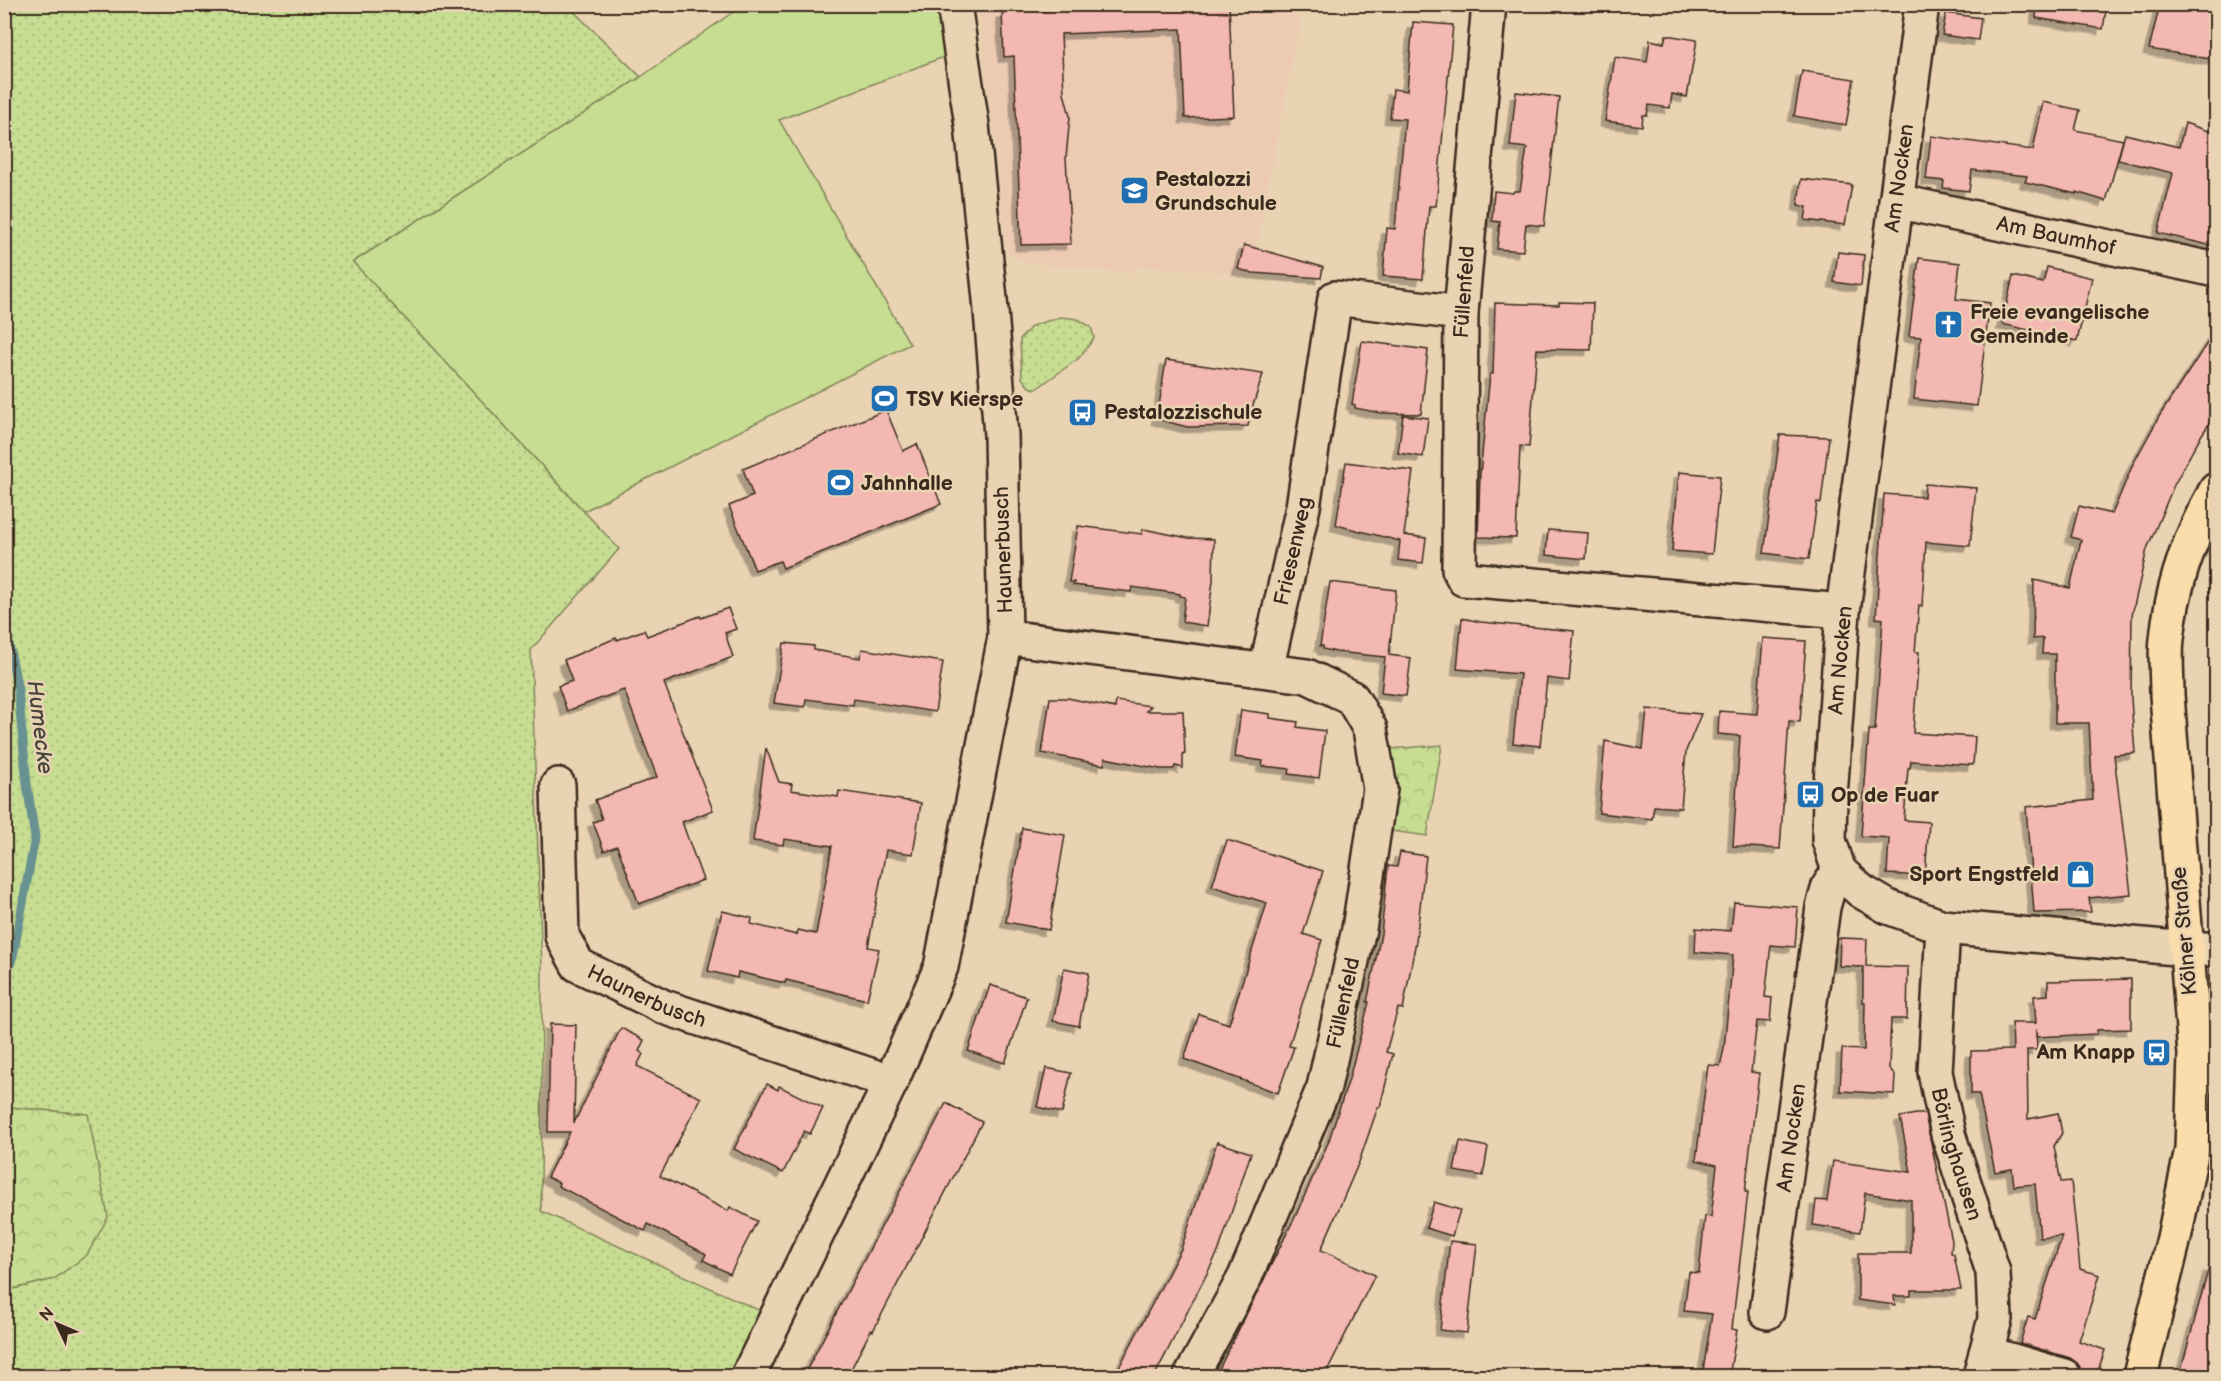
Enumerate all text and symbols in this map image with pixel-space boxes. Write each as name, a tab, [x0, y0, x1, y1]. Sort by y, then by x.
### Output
street label: Am Nocken	[1880, 122, 1919, 234]
place label: Pestalozzi Grundschule	[1155, 167, 1277, 216]
school or university icon: Pestalozzi Grundschule	[1118, 175, 1150, 207]
street label: Am Baumhof	[1994, 211, 2119, 261]
street label: Füllenfeld	[1449, 245, 1480, 339]
place label: Freie evangelische Gemeinde	[1970, 300, 2149, 349]
church icon: Freie evangelische Gemeinde	[1933, 308, 1965, 340]
sports icon: TSV Kierspe	[869, 383, 901, 415]
place label: TSV Kierspe	[906, 387, 1023, 412]
bus stop icon: Pestalozzischule	[1067, 396, 1099, 428]
place label: Pestalozzischule	[1104, 400, 1262, 425]
sports icon: Jahnhalle	[824, 467, 856, 499]
place label: Jahnhalle	[861, 471, 953, 496]
street label: Haunerbusch	[989, 486, 1018, 614]
street label: Friesenweg	[1269, 495, 1317, 608]
street label: Am Nocken	[1823, 605, 1858, 715]
water label: Humecke	[20, 679, 59, 776]
bus stop icon: Op de Fuar	[1794, 779, 1826, 811]
place label: Op de Fuar	[1831, 783, 1940, 808]
shop icon: Sport Engstfeld	[2064, 858, 2096, 890]
place label: Sport Engstfeld	[1909, 862, 2059, 887]
street label: Kölner Straße	[2166, 865, 2203, 996]
street label: Füllenfeld	[1322, 955, 1365, 1051]
street label: Haunerbusch	[583, 960, 709, 1033]
bus stop icon: Am Knapp	[2140, 1036, 2172, 1068]
place label: Am Knapp	[2036, 1040, 2135, 1065]
street label: Am Nocken	[1772, 1082, 1811, 1193]
street label: Börlinghausen	[1926, 1085, 1987, 1224]
north arrow	[27, 1294, 87, 1354]
text: N	[36, 1304, 58, 1326]

